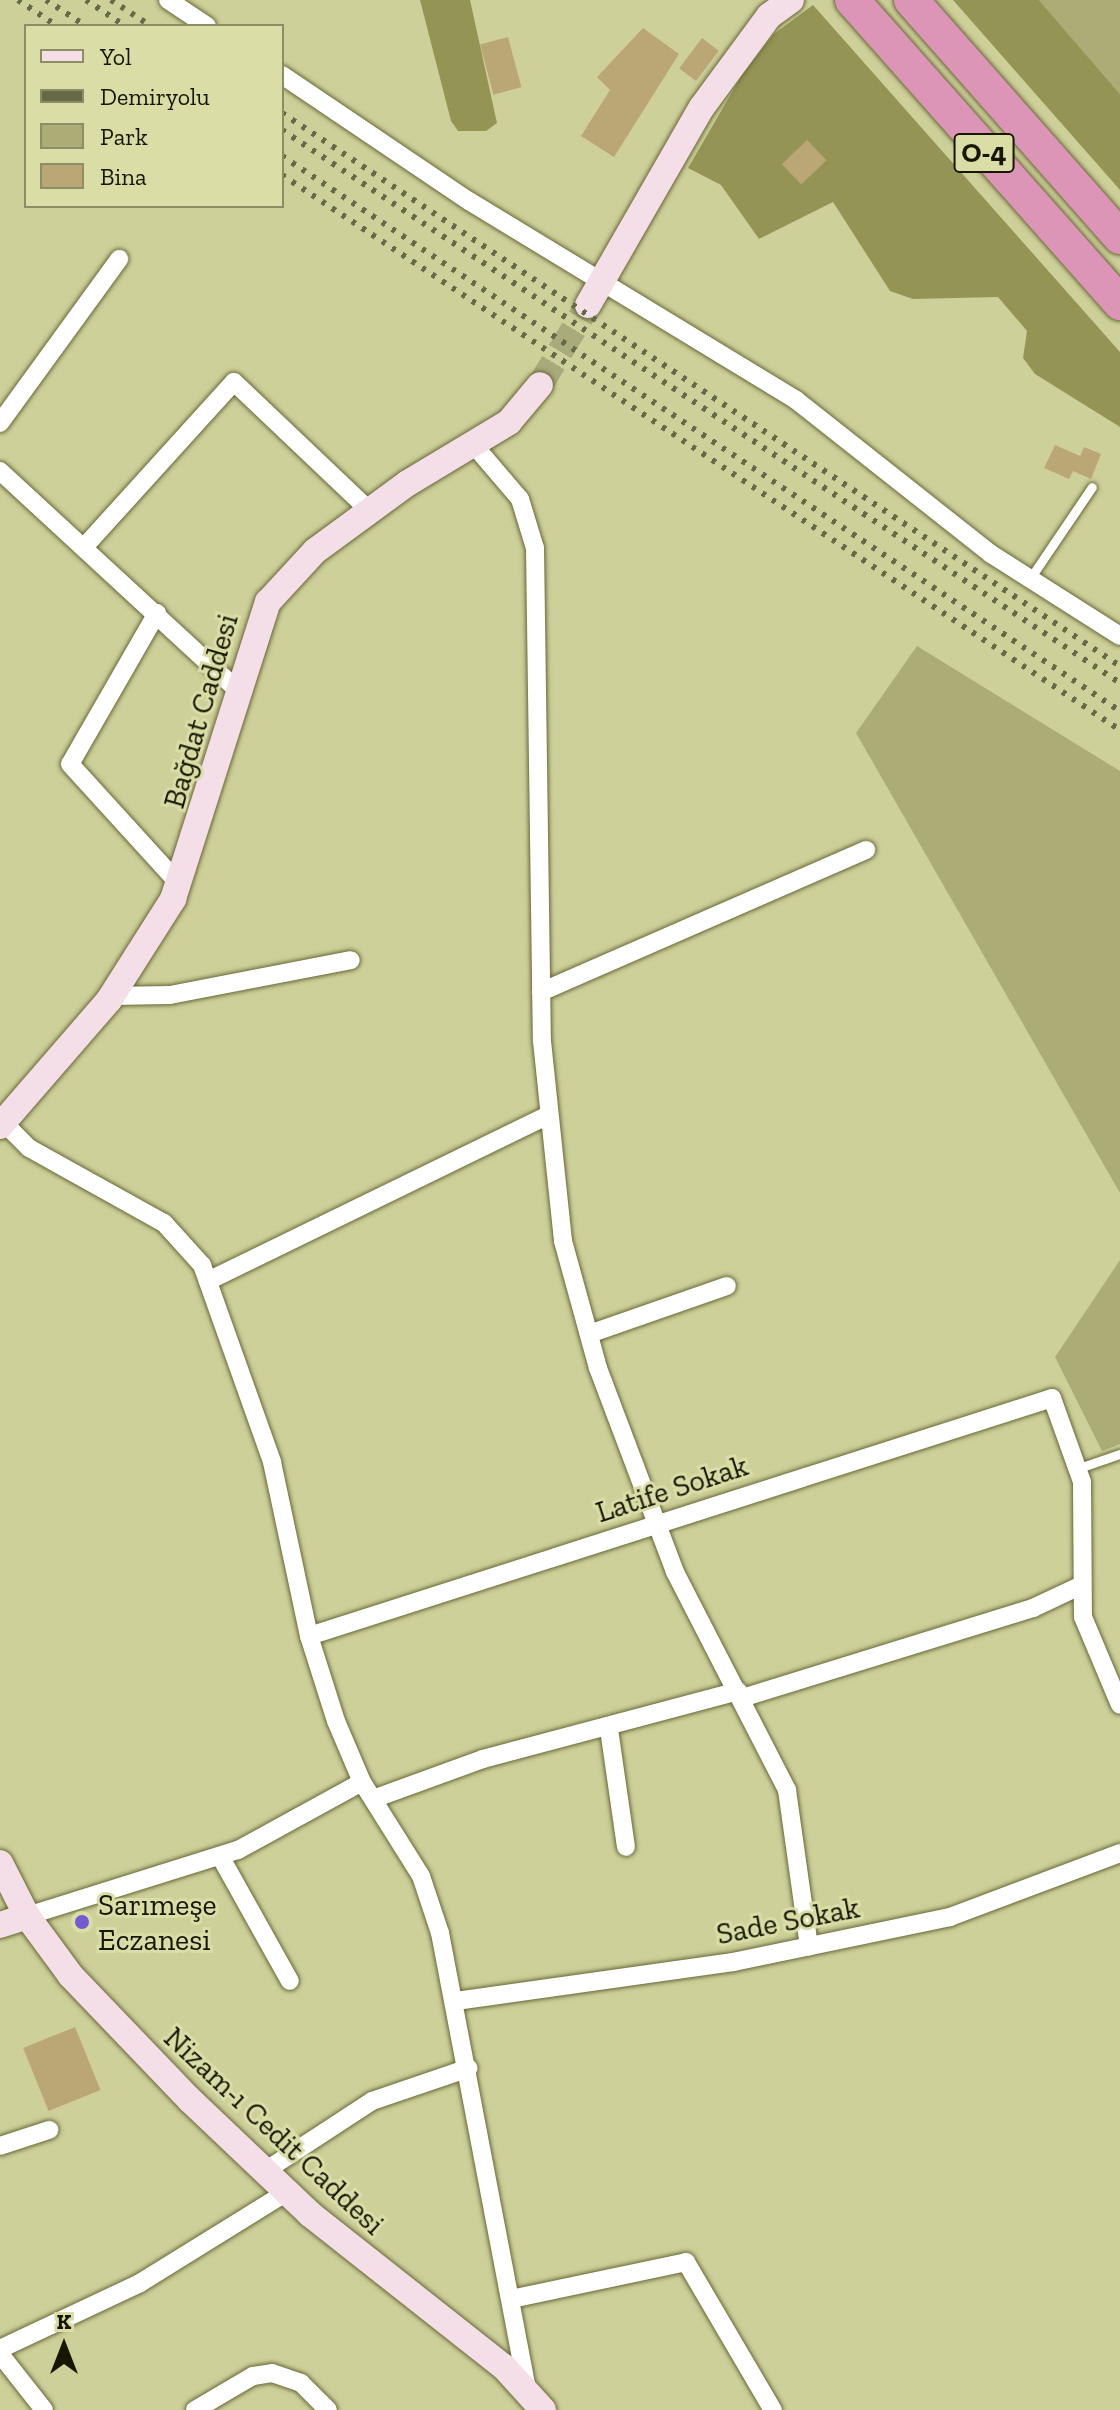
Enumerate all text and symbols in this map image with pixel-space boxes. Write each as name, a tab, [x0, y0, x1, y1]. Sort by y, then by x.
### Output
legend	[24, 24, 284, 208]
text: Yol	[100, 42, 132, 71]
text: Demiryolu	[100, 82, 210, 111]
text: Park	[100, 122, 148, 151]
road number: O-4	[952, 129, 1016, 177]
text: Bina	[100, 162, 147, 191]
street label: Bağdat Caddesi	[156, 610, 246, 812]
street label: Latife Sokak	[591, 1448, 753, 1530]
place label: Sarımeşe Eczanesi	[98, 1887, 217, 1958]
street label: Sade Sokak	[713, 1890, 863, 1952]
marker: Sarımeşe Eczanesi	[73, 1913, 91, 1931]
street label: Nizam-ı Cedit Caddesi	[156, 2020, 392, 2242]
north arrow	[24, 2306, 104, 2386]
text: K	[57, 2308, 71, 2335]

